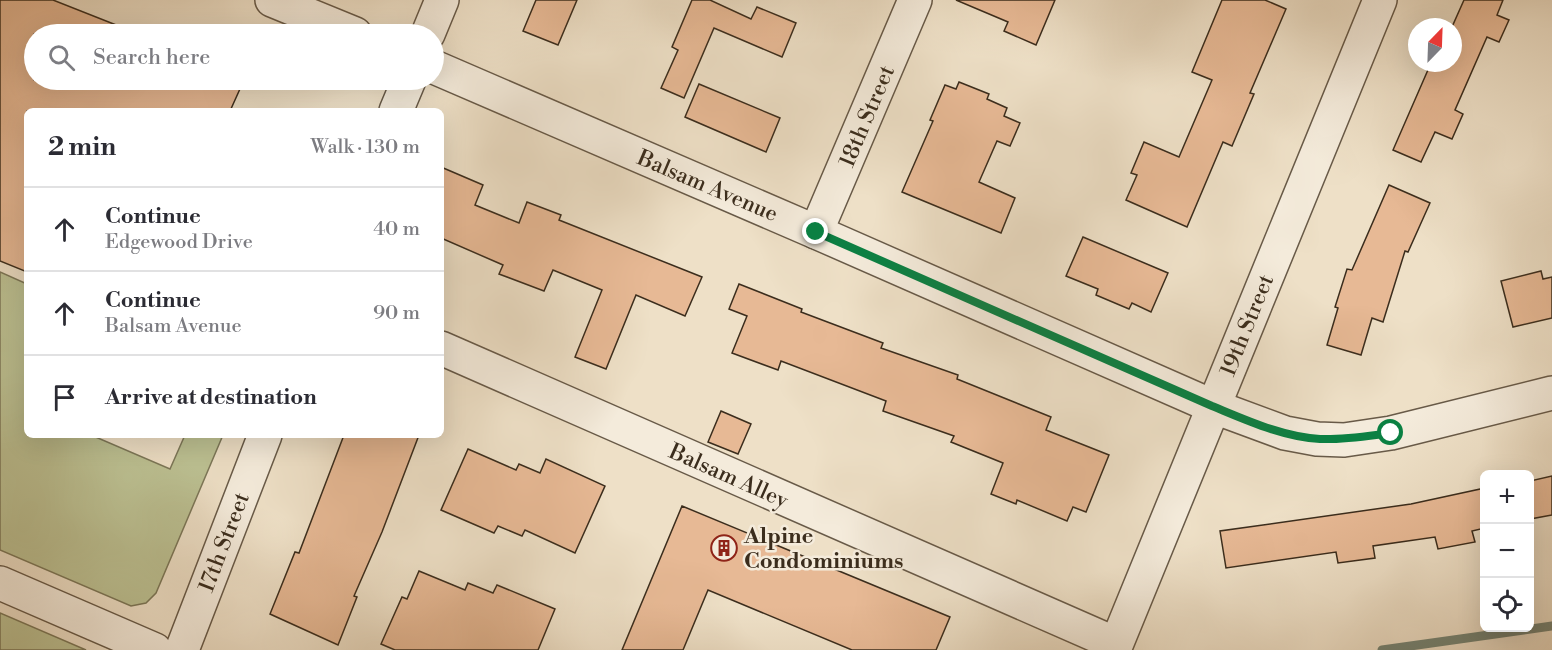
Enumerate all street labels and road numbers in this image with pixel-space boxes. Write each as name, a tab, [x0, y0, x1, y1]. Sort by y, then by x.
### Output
street label: 18th Street	[834, 61, 901, 172]
street label: Balsam Avenue	[632, 144, 782, 228]
street label: 19th Street	[1215, 270, 1280, 380]
street label: Balsam Alley	[664, 438, 792, 515]
street label: 17th Street	[193, 489, 256, 596]

